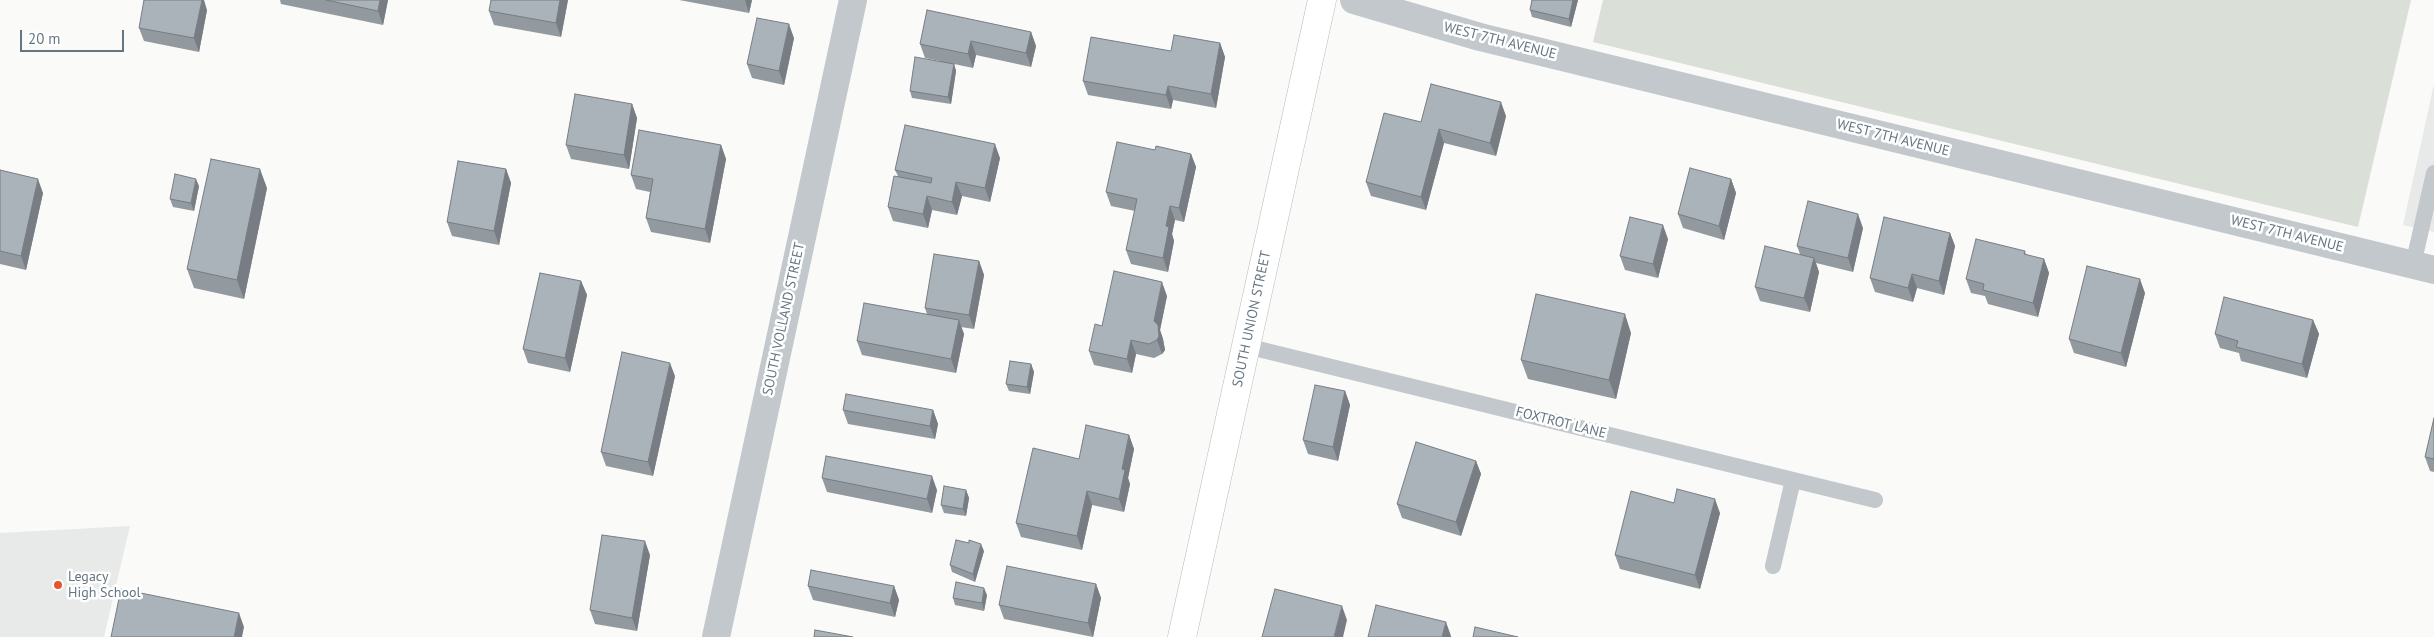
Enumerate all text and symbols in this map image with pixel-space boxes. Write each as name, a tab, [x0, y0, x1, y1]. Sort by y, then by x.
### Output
street label: WEST 7TH AVENUE	[1442, 19, 1558, 63]
scale bar	[22, 20, 126, 52]
text: 20 m	[28, 29, 61, 48]
street label: WEST 7TH AVENUE	[1835, 116, 1951, 160]
street label: WEST 7TH AVENUE	[2229, 212, 2345, 256]
street label: SOUTH VOLLAND STREET	[760, 241, 808, 397]
street label: SOUTH UNION STREET	[1229, 249, 1275, 389]
street label: FOXTROT LANE	[1514, 404, 1608, 442]
place label: Legacy High School	[68, 569, 141, 602]
marker: Legacy High School	[52, 579, 64, 591]

